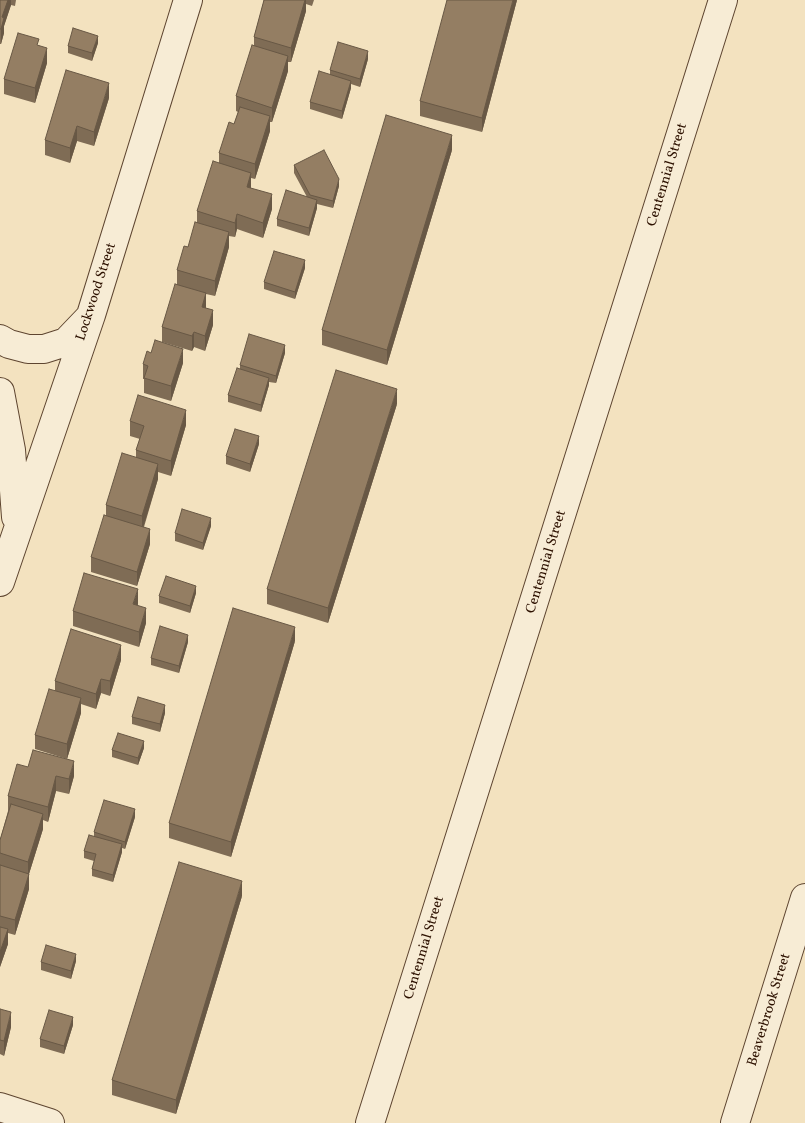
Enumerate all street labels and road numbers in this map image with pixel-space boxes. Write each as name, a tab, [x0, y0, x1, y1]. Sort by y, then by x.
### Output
street label: Centennial Street	[644, 121, 692, 229]
street label: Lockwood Street	[73, 241, 121, 343]
street label: Centennial Street	[523, 508, 571, 616]
street label: Centennial Street	[401, 894, 449, 1002]
street label: Beaverbrook Street	[745, 952, 795, 1068]

